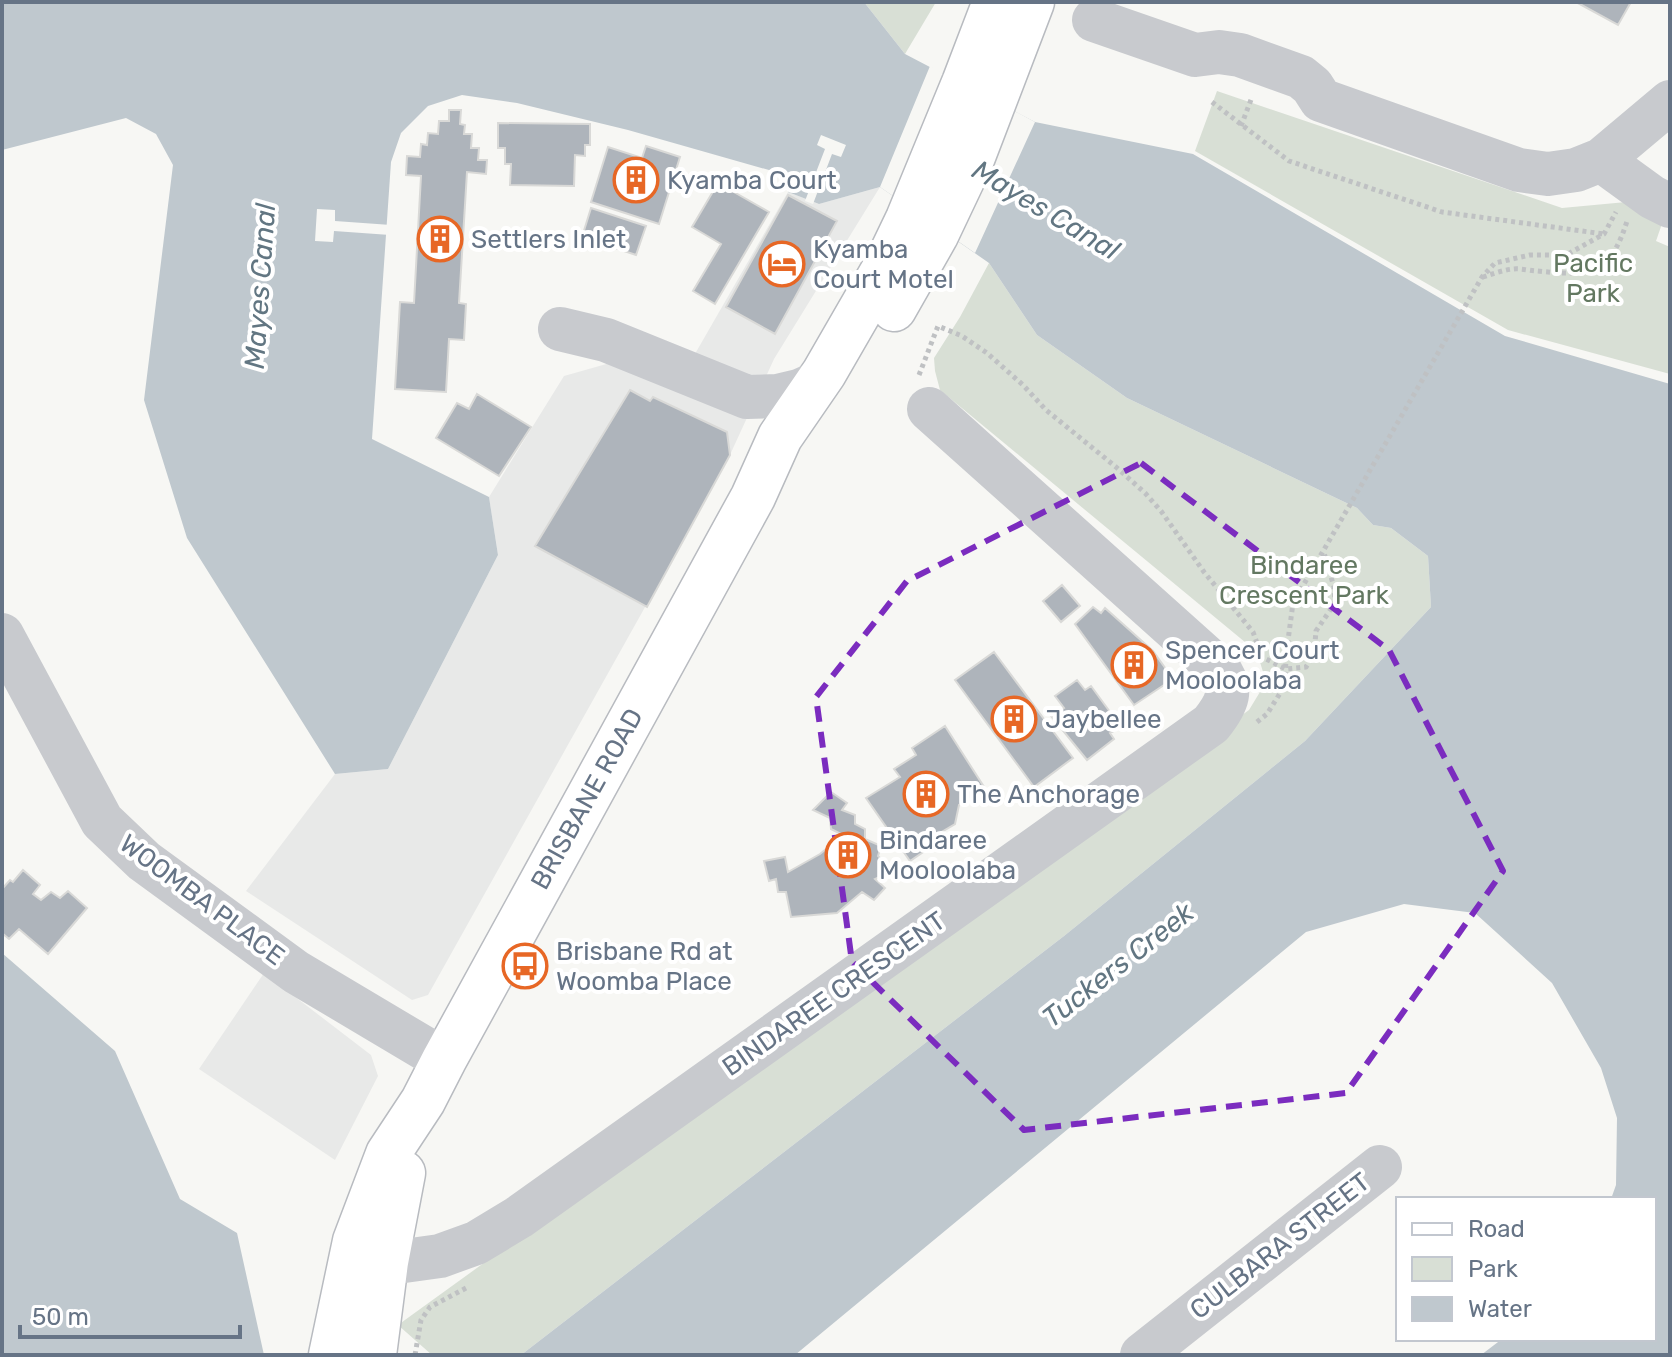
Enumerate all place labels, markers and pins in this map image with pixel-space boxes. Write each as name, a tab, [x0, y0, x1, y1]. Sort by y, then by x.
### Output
building icon: Kyamba Court	[612, 156, 660, 204]
place label: Kyamba Court	[667, 165, 837, 196]
building icon: Settlers Inlet	[416, 215, 464, 263]
place label: Settlers Inlet	[471, 224, 626, 255]
place label: Kyamba Court Motel	[813, 234, 954, 295]
hotel icon: Kyamba Court Motel	[758, 240, 806, 288]
place label: Spencer Court Mooloolaba	[1165, 635, 1340, 696]
building icon: Spencer Court Mooloolaba	[1110, 641, 1158, 689]
building icon: Jaybellee	[990, 695, 1038, 743]
place label: Jaybellee	[1045, 704, 1162, 735]
building icon: The Anchorage	[902, 770, 950, 818]
place label: The Anchorage	[957, 779, 1140, 810]
place label: Bindaree Mooloolaba	[879, 825, 1016, 886]
building icon: Bindaree Mooloolaba	[824, 831, 872, 879]
place label: Brisbane Rd at Woomba Place	[556, 936, 732, 997]
bus stop icon: Brisbane Rd at Woomba Place	[501, 942, 549, 990]

